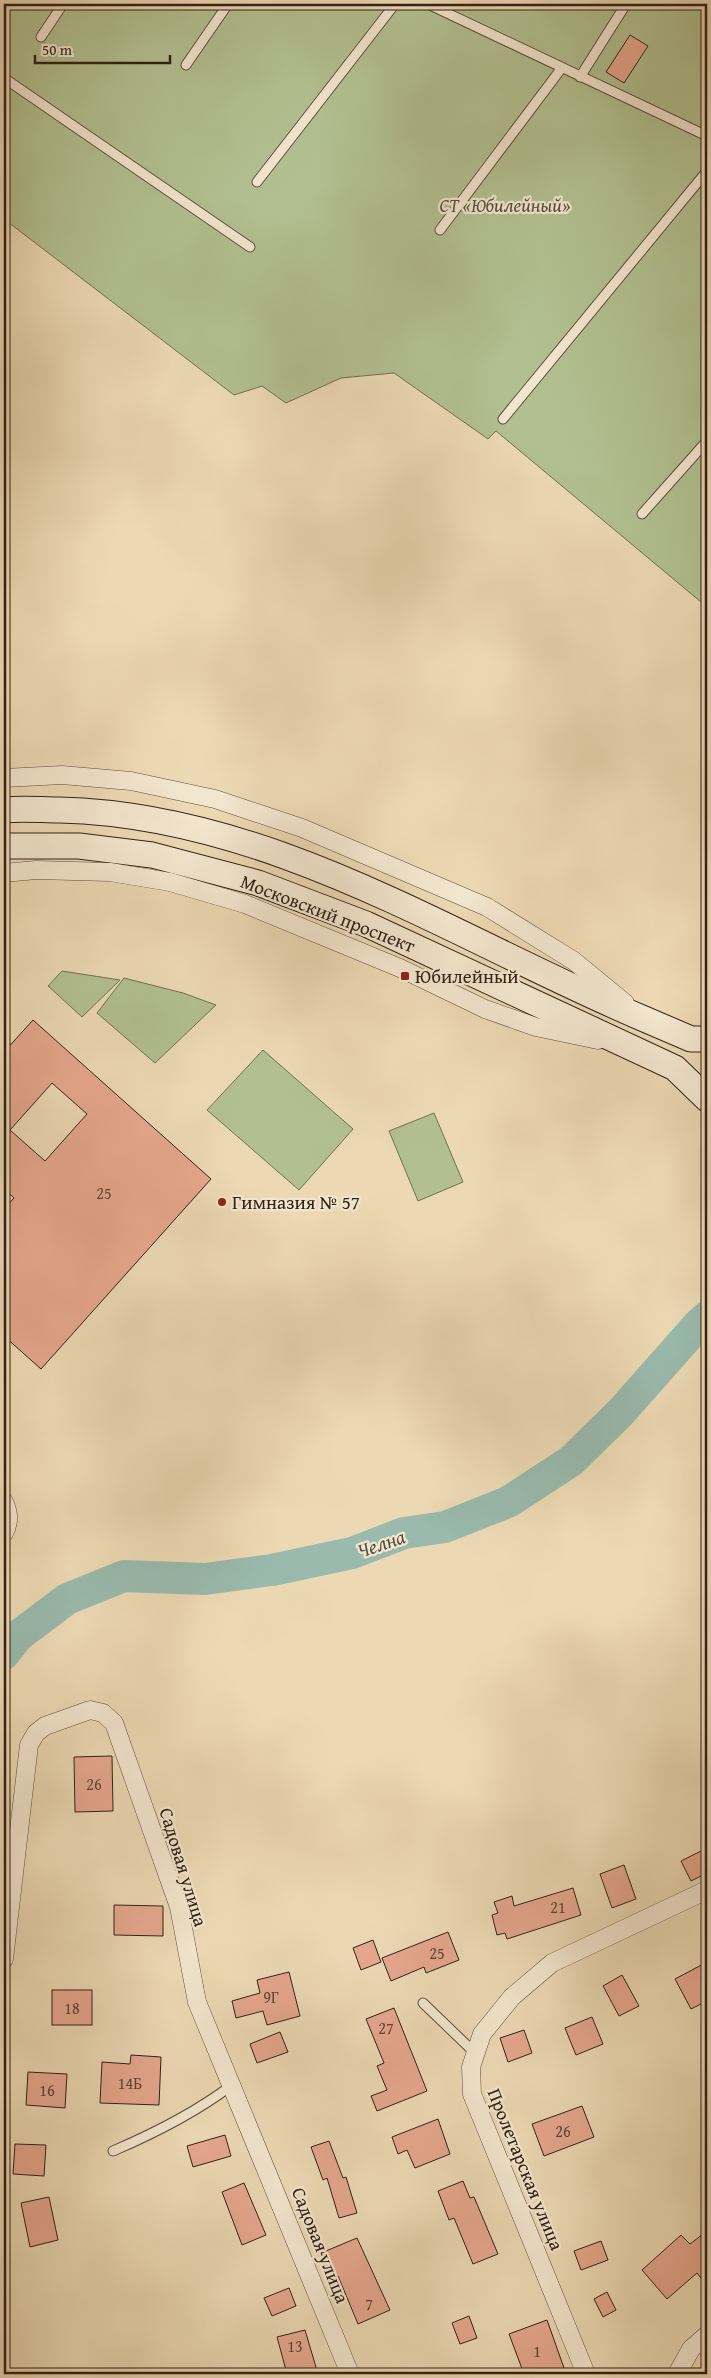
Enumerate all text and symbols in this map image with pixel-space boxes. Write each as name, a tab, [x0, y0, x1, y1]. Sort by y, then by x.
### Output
scale bar	[35, 32, 170, 64]
text: 50 m	[42, 39, 73, 60]
park label: СТ «Юбилейный»	[440, 191, 570, 219]
street label: Московский проспект	[237, 867, 420, 960]
place label: Юбилейный	[415, 962, 519, 990]
marker: Юбилейный	[399, 970, 411, 982]
house number: 25	[96, 1181, 112, 1205]
place label: Гимназия № 57	[232, 1188, 360, 1216]
marker: Гимназия № 57	[216, 1196, 228, 1208]
water label: Челна	[353, 1521, 410, 1565]
house number: 26	[86, 1772, 102, 1796]
street label: Садовая улица	[153, 1804, 215, 1930]
house number: 21	[550, 1895, 566, 1919]
house number: 25	[429, 1941, 445, 1965]
house number: 9Г	[263, 1985, 279, 2009]
house number: 18	[64, 1996, 80, 2020]
house number: 27	[378, 2016, 394, 2040]
house number: 14Б	[118, 2071, 142, 2095]
house number: 16	[39, 2078, 55, 2102]
street label: Пролетарская улица	[481, 2084, 571, 2254]
house number: 26	[555, 2119, 571, 2143]
street label: Садовая улица	[285, 2183, 357, 2307]
house number: 7	[365, 2292, 373, 2316]
house number: 13	[287, 2334, 303, 2358]
house number: 1	[533, 2339, 541, 2363]

